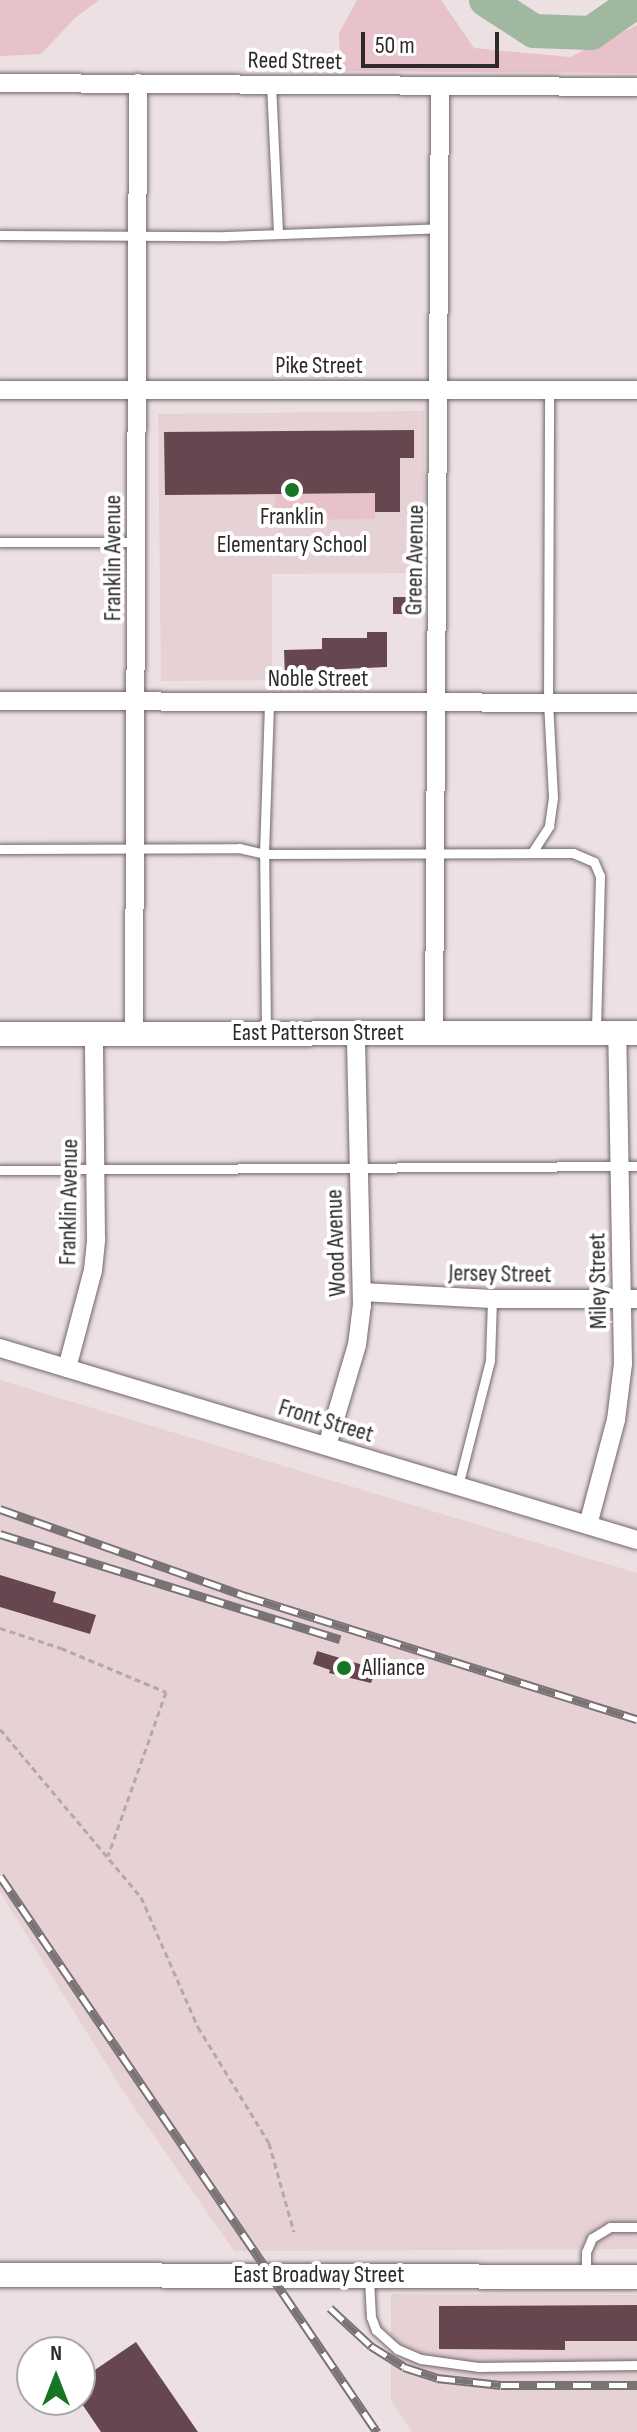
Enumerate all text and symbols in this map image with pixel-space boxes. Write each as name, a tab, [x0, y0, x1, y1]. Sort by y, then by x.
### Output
scale bar	[365, 16, 503, 66]
text: 50 m	[375, 31, 415, 60]
street label: Reed Street	[247, 46, 343, 76]
street label: Pike Street	[275, 352, 363, 380]
marker: Franklin Elementary School	[283, 481, 301, 499]
street label: Franklin Avenue	[99, 495, 127, 621]
place label: Franklin Elementary School	[217, 503, 367, 559]
street label: Green Avenue	[400, 504, 430, 616]
street label: Noble Street	[268, 665, 368, 693]
street label: East Patterson Street	[232, 1019, 404, 1047]
street label: Franklin Avenue	[53, 1139, 85, 1265]
street label: Wood Avenue	[320, 1189, 352, 1297]
street label: Miley Street	[583, 1233, 613, 1329]
street label: Jersey Street	[448, 1259, 552, 1289]
street label: Front Street	[275, 1393, 377, 1449]
place label: Alliance	[362, 1654, 425, 1682]
marker: Alliance	[333, 1657, 355, 1679]
street label: East Broadway Street	[234, 2261, 404, 2289]
north arrow	[16, 2336, 96, 2416]
text: N	[50, 2340, 62, 2367]

